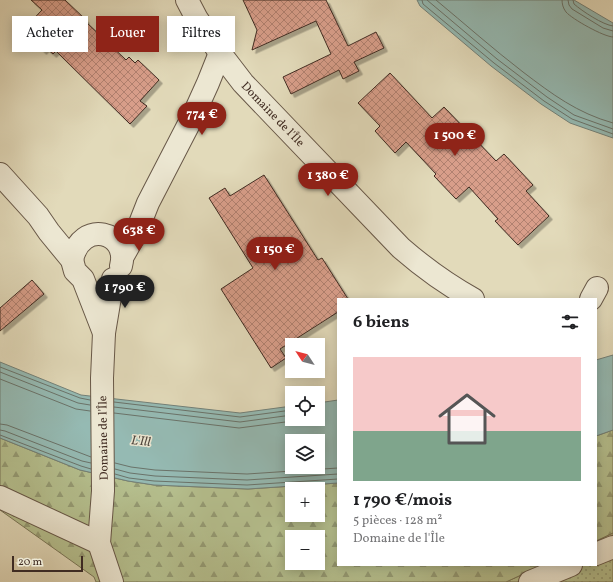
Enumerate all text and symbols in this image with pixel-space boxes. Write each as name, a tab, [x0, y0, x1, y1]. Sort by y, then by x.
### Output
chip: Acheter	[12, 16, 88, 52]
chip: Louer	[96, 16, 159, 52]
chip: Filtres	[167, 16, 235, 52]
street label: Domaine de l'Île	[237, 78, 308, 151]
pin: 774 €	[174, 102, 230, 136]
text: 774 €	[186, 106, 218, 124]
pin: 1 500 €	[418, 123, 492, 157]
text: 1 500 €	[434, 127, 476, 145]
pin: 1 380 €	[291, 163, 365, 197]
text: 1 380 €	[307, 167, 349, 185]
pin: 638 €	[111, 218, 167, 252]
text: 638 €	[123, 222, 155, 240]
pin: 1 150 €	[238, 237, 312, 271]
text: 1 150 €	[255, 241, 295, 259]
pin: 1 790 €	[88, 275, 162, 309]
text: 1 790 €	[104, 279, 146, 297]
text: 6 biens	[353, 311, 409, 334]
icon: filters	[559, 311, 581, 333]
north arrow	[285, 338, 325, 378]
map controls	[285, 338, 325, 570]
icon: home	[431, 383, 503, 455]
button: locate	[285, 386, 325, 426]
street label: Domaine de l'Île	[94, 395, 113, 481]
water label: L'Ill	[130, 432, 152, 452]
button: layers	[285, 434, 325, 474]
button: +	[285, 482, 325, 522]
text: 1 790 €/mois	[353, 489, 452, 512]
text: 5 pièces · 128 m²	[353, 512, 442, 530]
button: −	[285, 530, 325, 570]
text: Domaine de l'Île	[353, 530, 445, 548]
scale bar	[12, 554, 83, 573]
text: 20 m	[18, 555, 42, 570]

